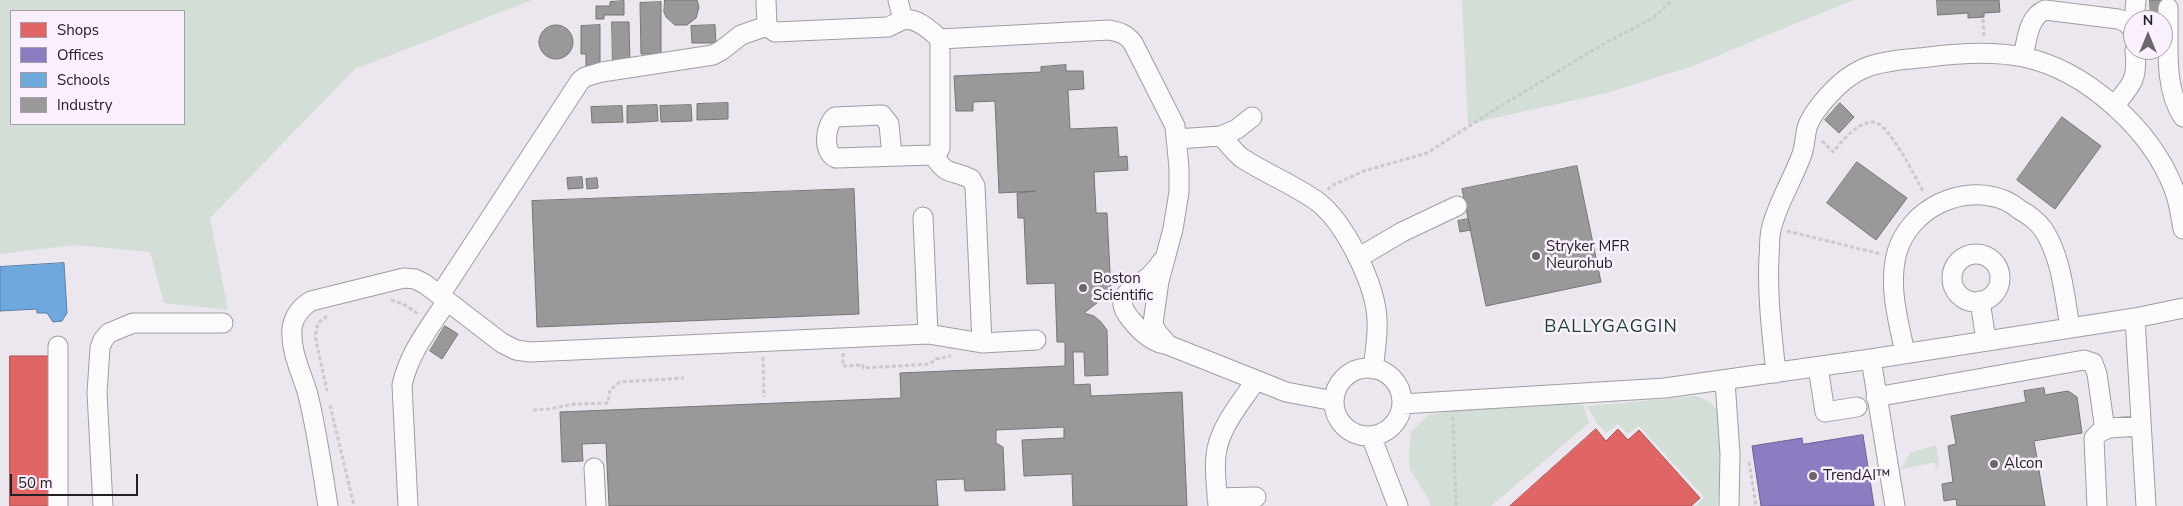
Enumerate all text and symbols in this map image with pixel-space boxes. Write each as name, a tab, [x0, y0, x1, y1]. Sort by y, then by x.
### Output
legend	[10, 10, 185, 125]
north arrow	[2123, 10, 2173, 60]
text: N	[2143, 11, 2153, 30]
text: Shops	[57, 20, 99, 40]
text: Offices	[57, 45, 104, 65]
text: Schools	[57, 70, 110, 90]
text: Industry	[57, 95, 112, 115]
place label: Stryker MFR Neurohub	[1546, 238, 1630, 273]
marker: Stryker MFR Neurohub	[1530, 250, 1542, 262]
place label: Boston Scientific	[1093, 270, 1153, 305]
marker: Boston Scientific	[1077, 282, 1089, 294]
district label: BALLYGAGGIN	[1543, 317, 1679, 339]
place label: Alcon	[2004, 455, 2043, 473]
marker: Alcon	[1988, 458, 2000, 470]
scale bar	[12, 464, 140, 496]
place label: TrendAI™	[1823, 467, 1890, 485]
marker: TrendAI™	[1807, 470, 1819, 482]
text: 50 m	[18, 473, 53, 493]

